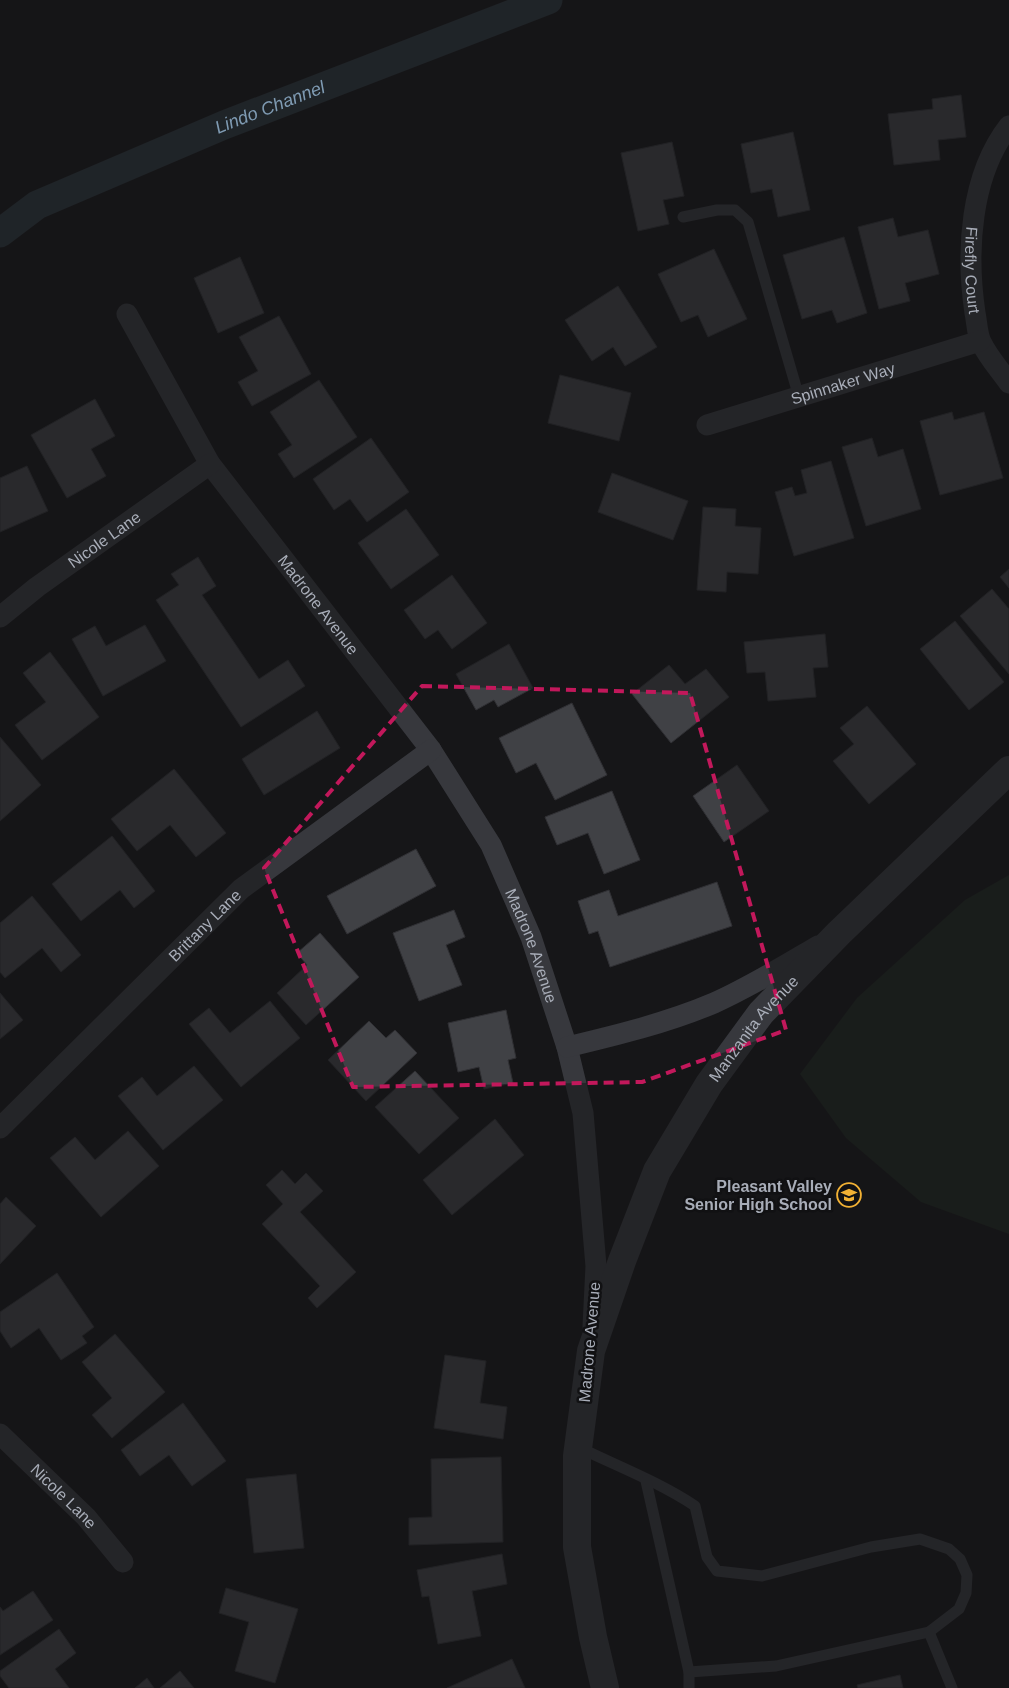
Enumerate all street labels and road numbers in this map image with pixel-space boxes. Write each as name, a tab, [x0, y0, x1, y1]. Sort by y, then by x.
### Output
street label: Firefly Court	[962, 226, 983, 315]
street label: Spinnaker Way	[789, 360, 897, 408]
street label: Nicole Lane	[65, 508, 144, 571]
street label: Madrone Avenue	[275, 552, 362, 658]
street label: Brittany Lane	[165, 886, 244, 965]
street label: Madrone Avenue	[502, 886, 560, 1005]
street label: Manzanita Avenue	[706, 972, 802, 1085]
street label: Madrone Avenue	[576, 1281, 603, 1403]
street label: Nicole Lane	[27, 1461, 100, 1532]

